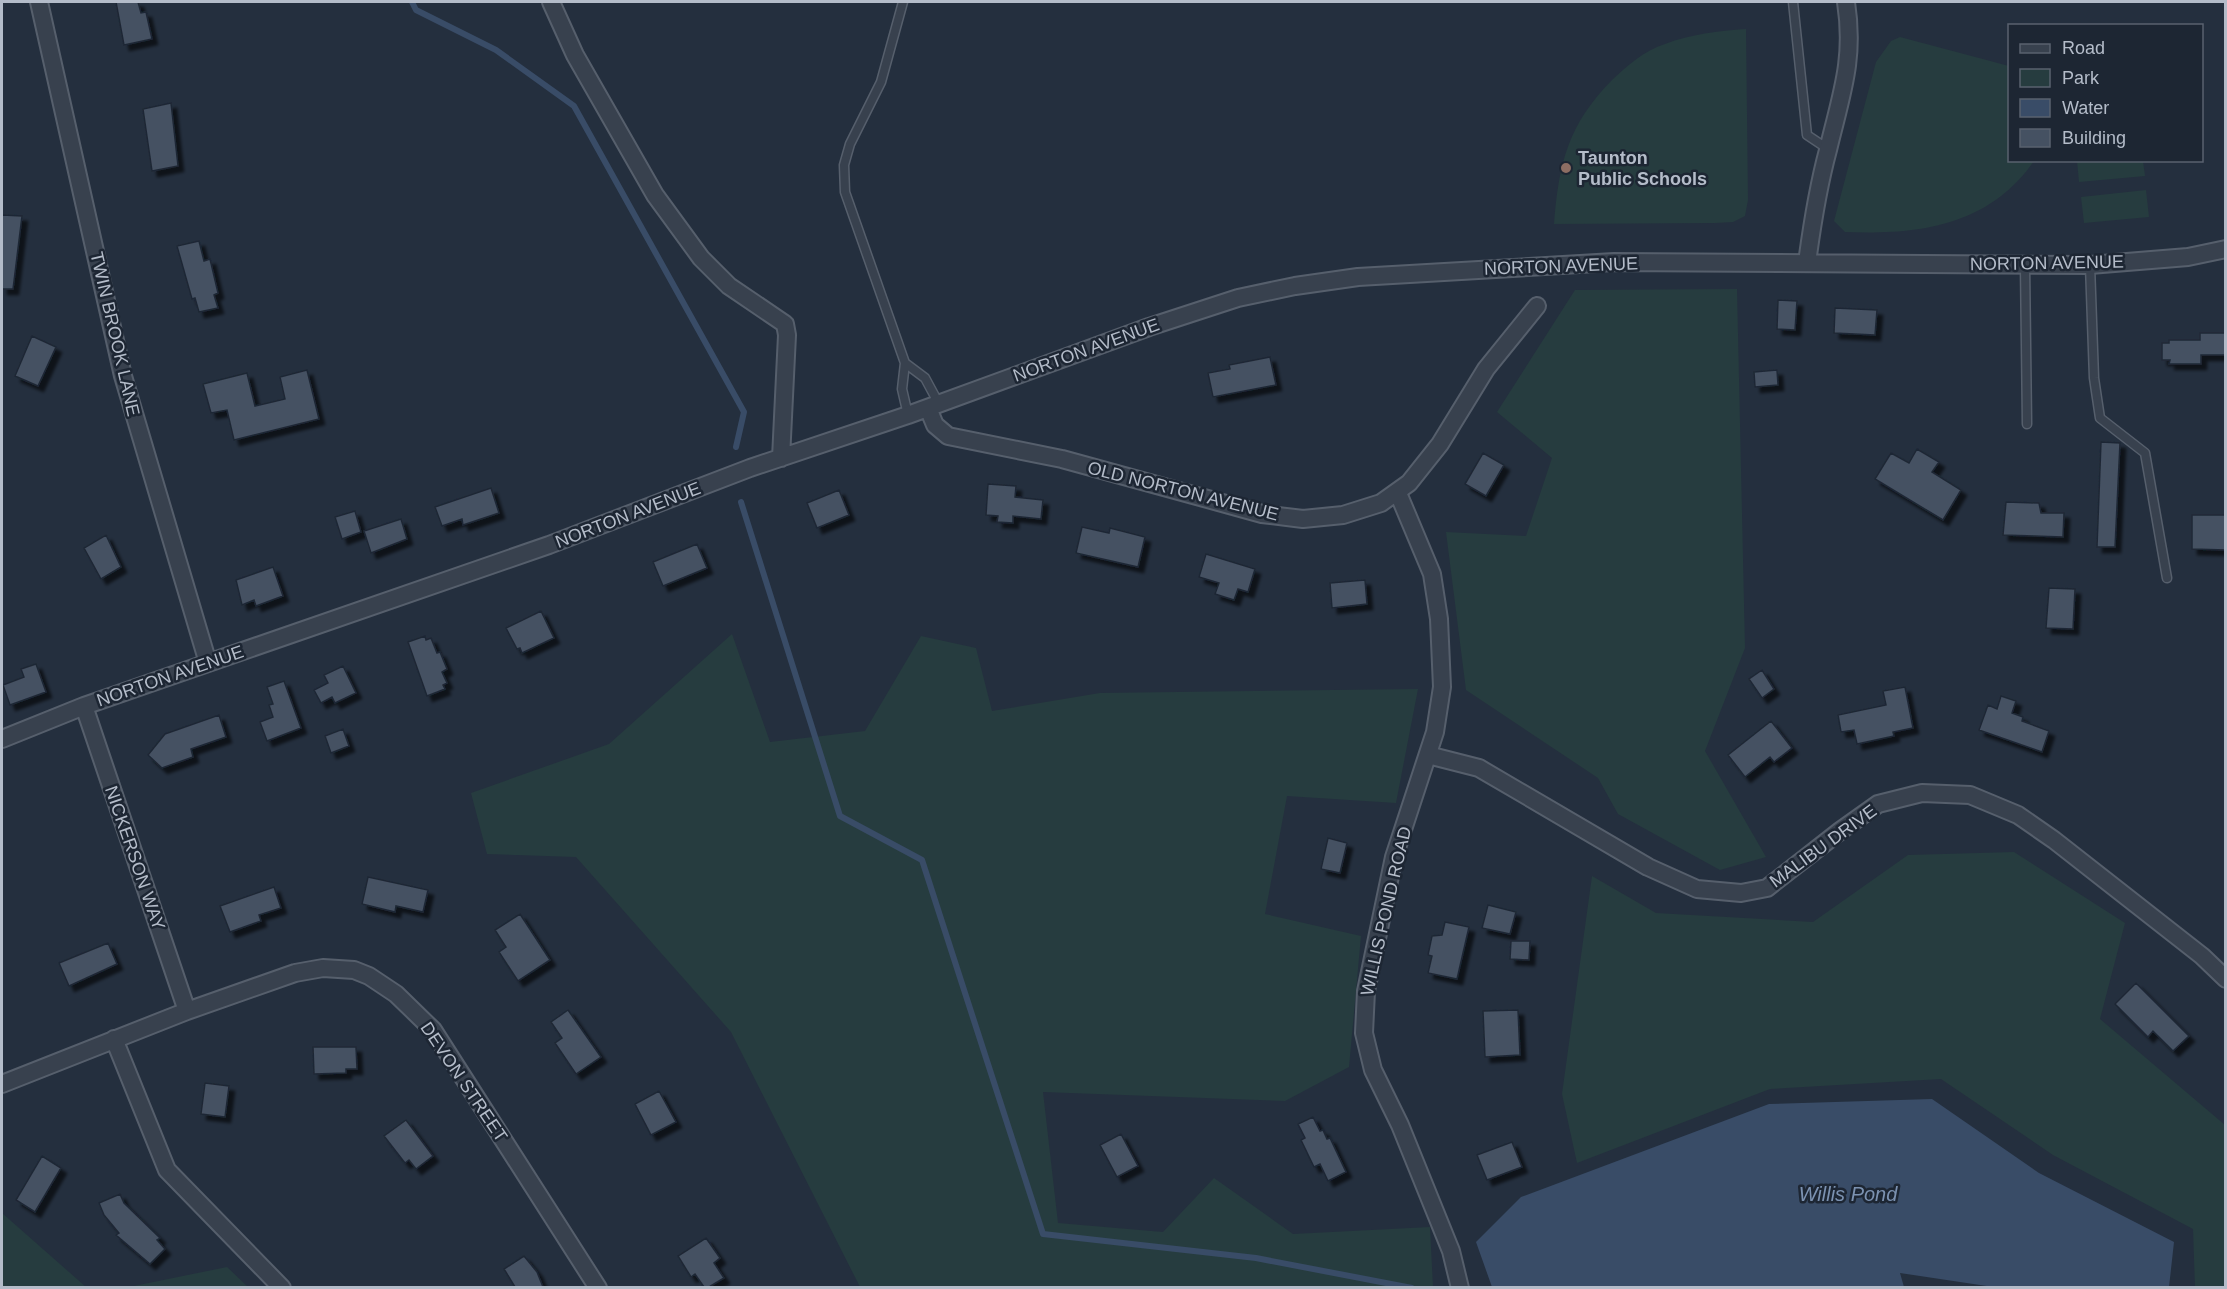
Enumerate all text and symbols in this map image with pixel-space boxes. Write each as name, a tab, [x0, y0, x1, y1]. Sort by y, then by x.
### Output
legend	[2008, 24, 2203, 162]
text: Road	[2062, 38, 2105, 58]
text: Park	[2062, 68, 2100, 88]
text: Water	[2062, 98, 2109, 118]
text: Building	[2062, 128, 2126, 148]
place label: Taunton Public Schools	[1578, 148, 1707, 189]
marker: Taunton Public Schools	[1559, 161, 1573, 175]
street label: TWIN BROOK LANE	[86, 250, 144, 418]
street label: NORTON AVENUE	[1970, 252, 2124, 274]
street label: NORTON AVENUE	[1484, 253, 1638, 279]
street label: NORTON AVENUE	[1010, 314, 1162, 386]
street label: OLD NORTON AVENUE	[1085, 458, 1281, 524]
street label: NORTON AVENUE	[553, 478, 703, 552]
street label: NORTON AVENUE	[94, 641, 246, 711]
street label: NICKERSON WAY	[101, 783, 169, 933]
street label: MALIBU DRIVE	[1766, 801, 1880, 891]
street label: WILLIS POND ROAD	[1357, 824, 1415, 998]
street label: DEVON STREET	[417, 1018, 511, 1146]
water label: Willis Pond	[1799, 1183, 1898, 1205]

